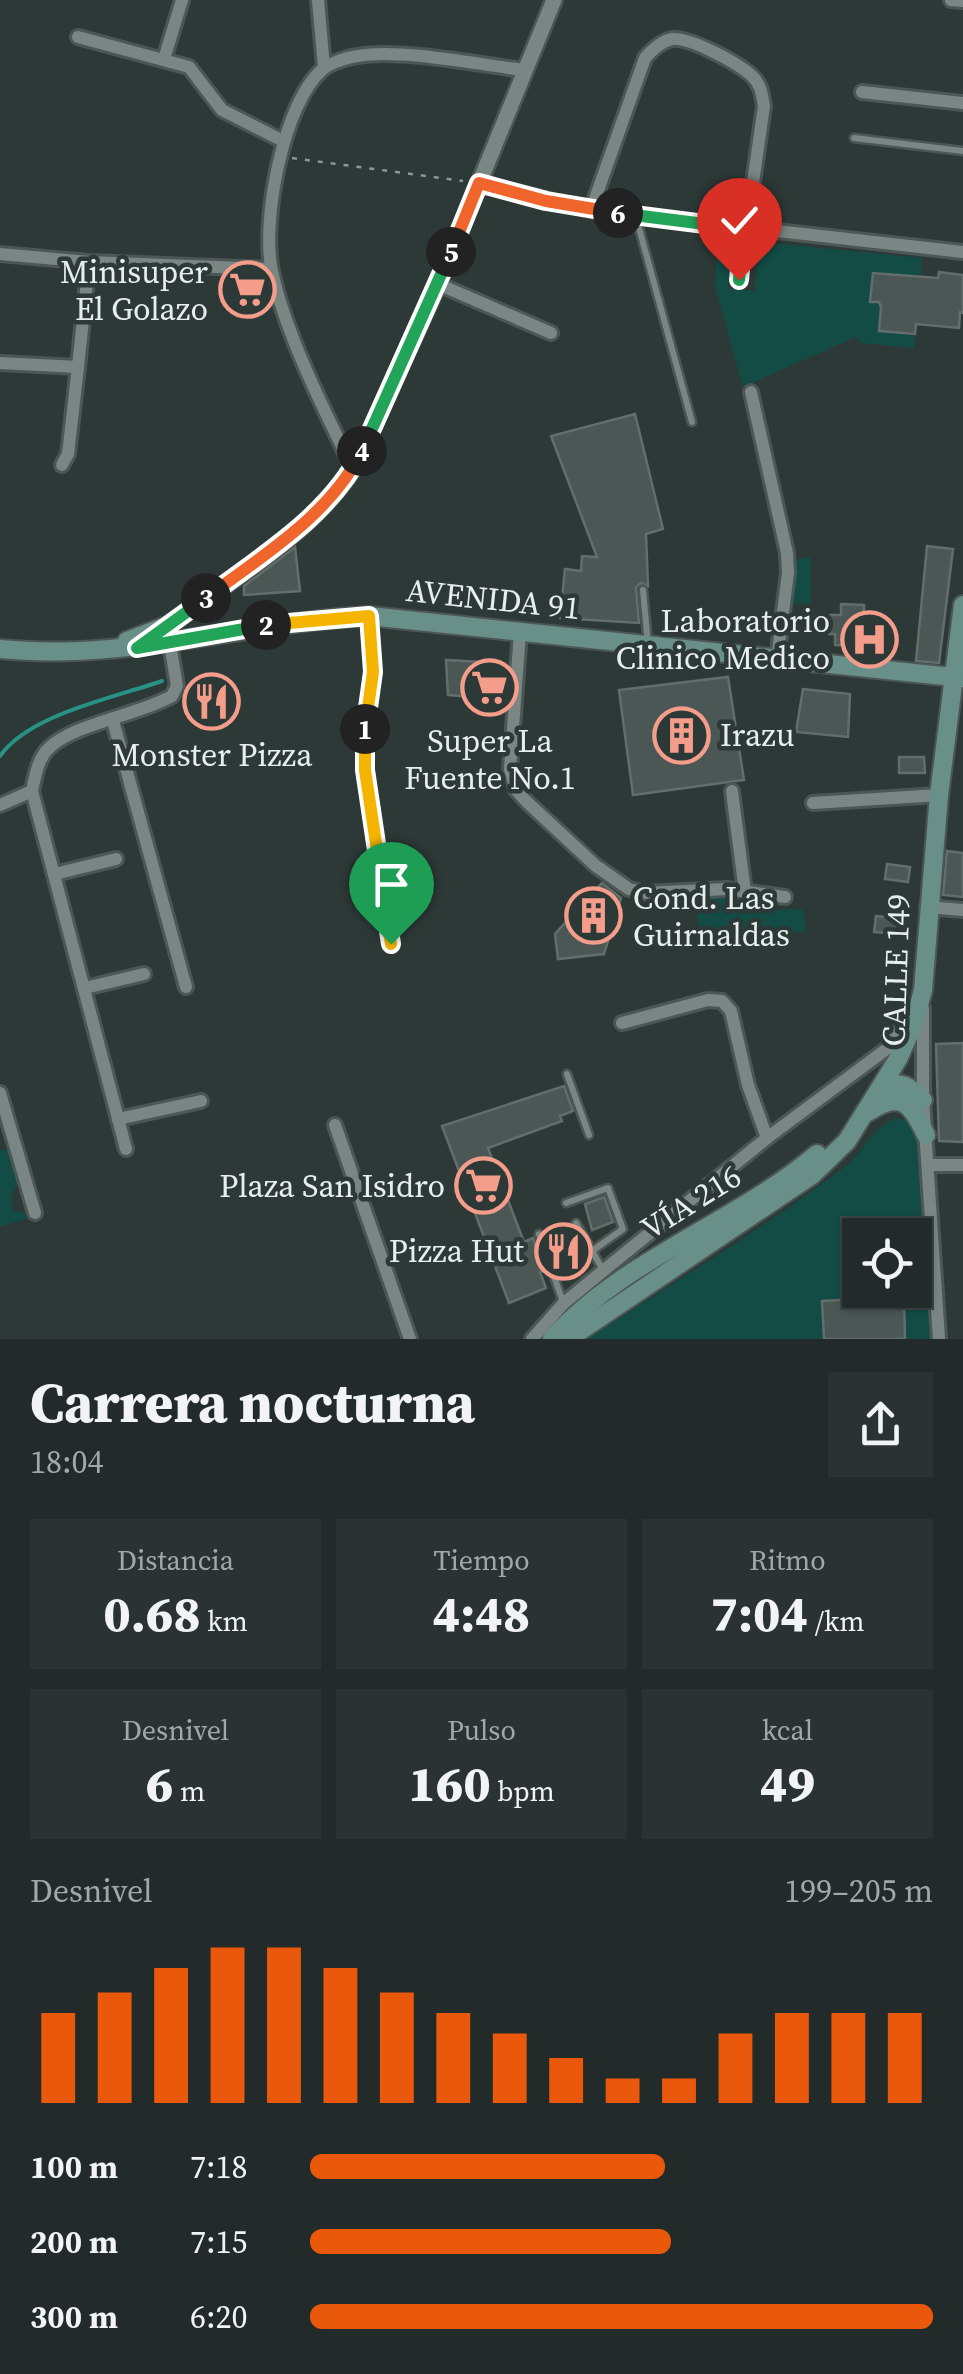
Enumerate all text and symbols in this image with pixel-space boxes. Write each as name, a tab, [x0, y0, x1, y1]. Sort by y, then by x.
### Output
pin	[697, 178, 782, 281]
pin: 6	[593, 188, 643, 238]
icon: check	[712, 193, 767, 248]
text: 6	[610, 194, 626, 232]
pin: 5	[426, 227, 476, 277]
text: 5	[443, 233, 459, 271]
place label: Minisuper El Golazo	[60, 250, 208, 331]
supermarket icon: Minisuper El Golazo	[217, 260, 277, 320]
pin: 4	[337, 426, 387, 476]
text: 4	[354, 432, 370, 470]
street label: AVENIDA 91	[404, 568, 582, 630]
pin: 3	[181, 573, 231, 623]
text: 3	[198, 579, 214, 617]
place label: Laboratorio Clinico Medico	[616, 599, 830, 680]
pin: 2	[241, 600, 291, 650]
text: 2	[258, 606, 274, 644]
hospital icon: Laboratorio Clinico Medico	[839, 609, 899, 669]
supermarket icon: Super La Fuente No.1	[460, 657, 520, 717]
restaurant icon: Monster Pizza	[182, 671, 242, 731]
pin: 1	[340, 704, 390, 754]
building icon: Irazu	[651, 705, 711, 765]
text: 1	[357, 710, 373, 748]
place label: Irazu	[720, 713, 795, 757]
place label: Super La Fuente No.1	[404, 719, 576, 800]
place label: Monster Pizza	[112, 733, 313, 777]
pin	[349, 842, 434, 945]
icon: arrive	[364, 857, 419, 912]
place label: Cond. Las Guirnaldas	[633, 876, 790, 957]
building icon: Cond. Las Guirnaldas	[564, 886, 624, 946]
street label: CALLE 149	[871, 893, 921, 1047]
street label: VÍA 216	[633, 1154, 749, 1250]
supermarket icon: Plaza San Isidro	[454, 1156, 514, 1216]
place label: Plaza San Isidro	[219, 1164, 445, 1208]
map controls	[842, 1218, 932, 1308]
button: locate	[842, 1218, 932, 1308]
restaurant icon: Pizza Hut	[533, 1221, 593, 1281]
place label: Pizza Hut	[389, 1229, 525, 1273]
text: Carrera nocturna	[30, 1365, 475, 1440]
button: share	[828, 1372, 933, 1477]
text: 18:04	[30, 1440, 104, 1484]
text: Distancia	[117, 1541, 234, 1579]
text: Tiempo	[433, 1541, 530, 1579]
text: Ritmo	[749, 1541, 826, 1579]
text: 0.68	[103, 1579, 201, 1648]
text: 4:48	[433, 1579, 530, 1648]
text: 7:04	[711, 1579, 808, 1648]
text: km	[201, 1602, 248, 1640]
text: /km	[808, 1602, 864, 1640]
text: Desnivel	[122, 1711, 229, 1749]
text: Pulso	[447, 1711, 516, 1749]
text: kcal	[762, 1711, 813, 1749]
text: 6	[146, 1749, 173, 1818]
text: 160	[408, 1749, 491, 1818]
text: 49	[760, 1749, 815, 1818]
text: m	[173, 1772, 205, 1810]
text: bpm	[491, 1772, 555, 1810]
text: Desnivel	[30, 1869, 152, 1913]
text: 199–205 m	[784, 1869, 933, 1913]
text: 100 m	[30, 2145, 118, 2189]
text: 7:18	[190, 2145, 248, 2189]
text: 200 m	[30, 2220, 118, 2264]
text: 7:15	[190, 2220, 248, 2264]
text: 300 m	[30, 2295, 118, 2339]
text: 6:20	[190, 2295, 248, 2339]

